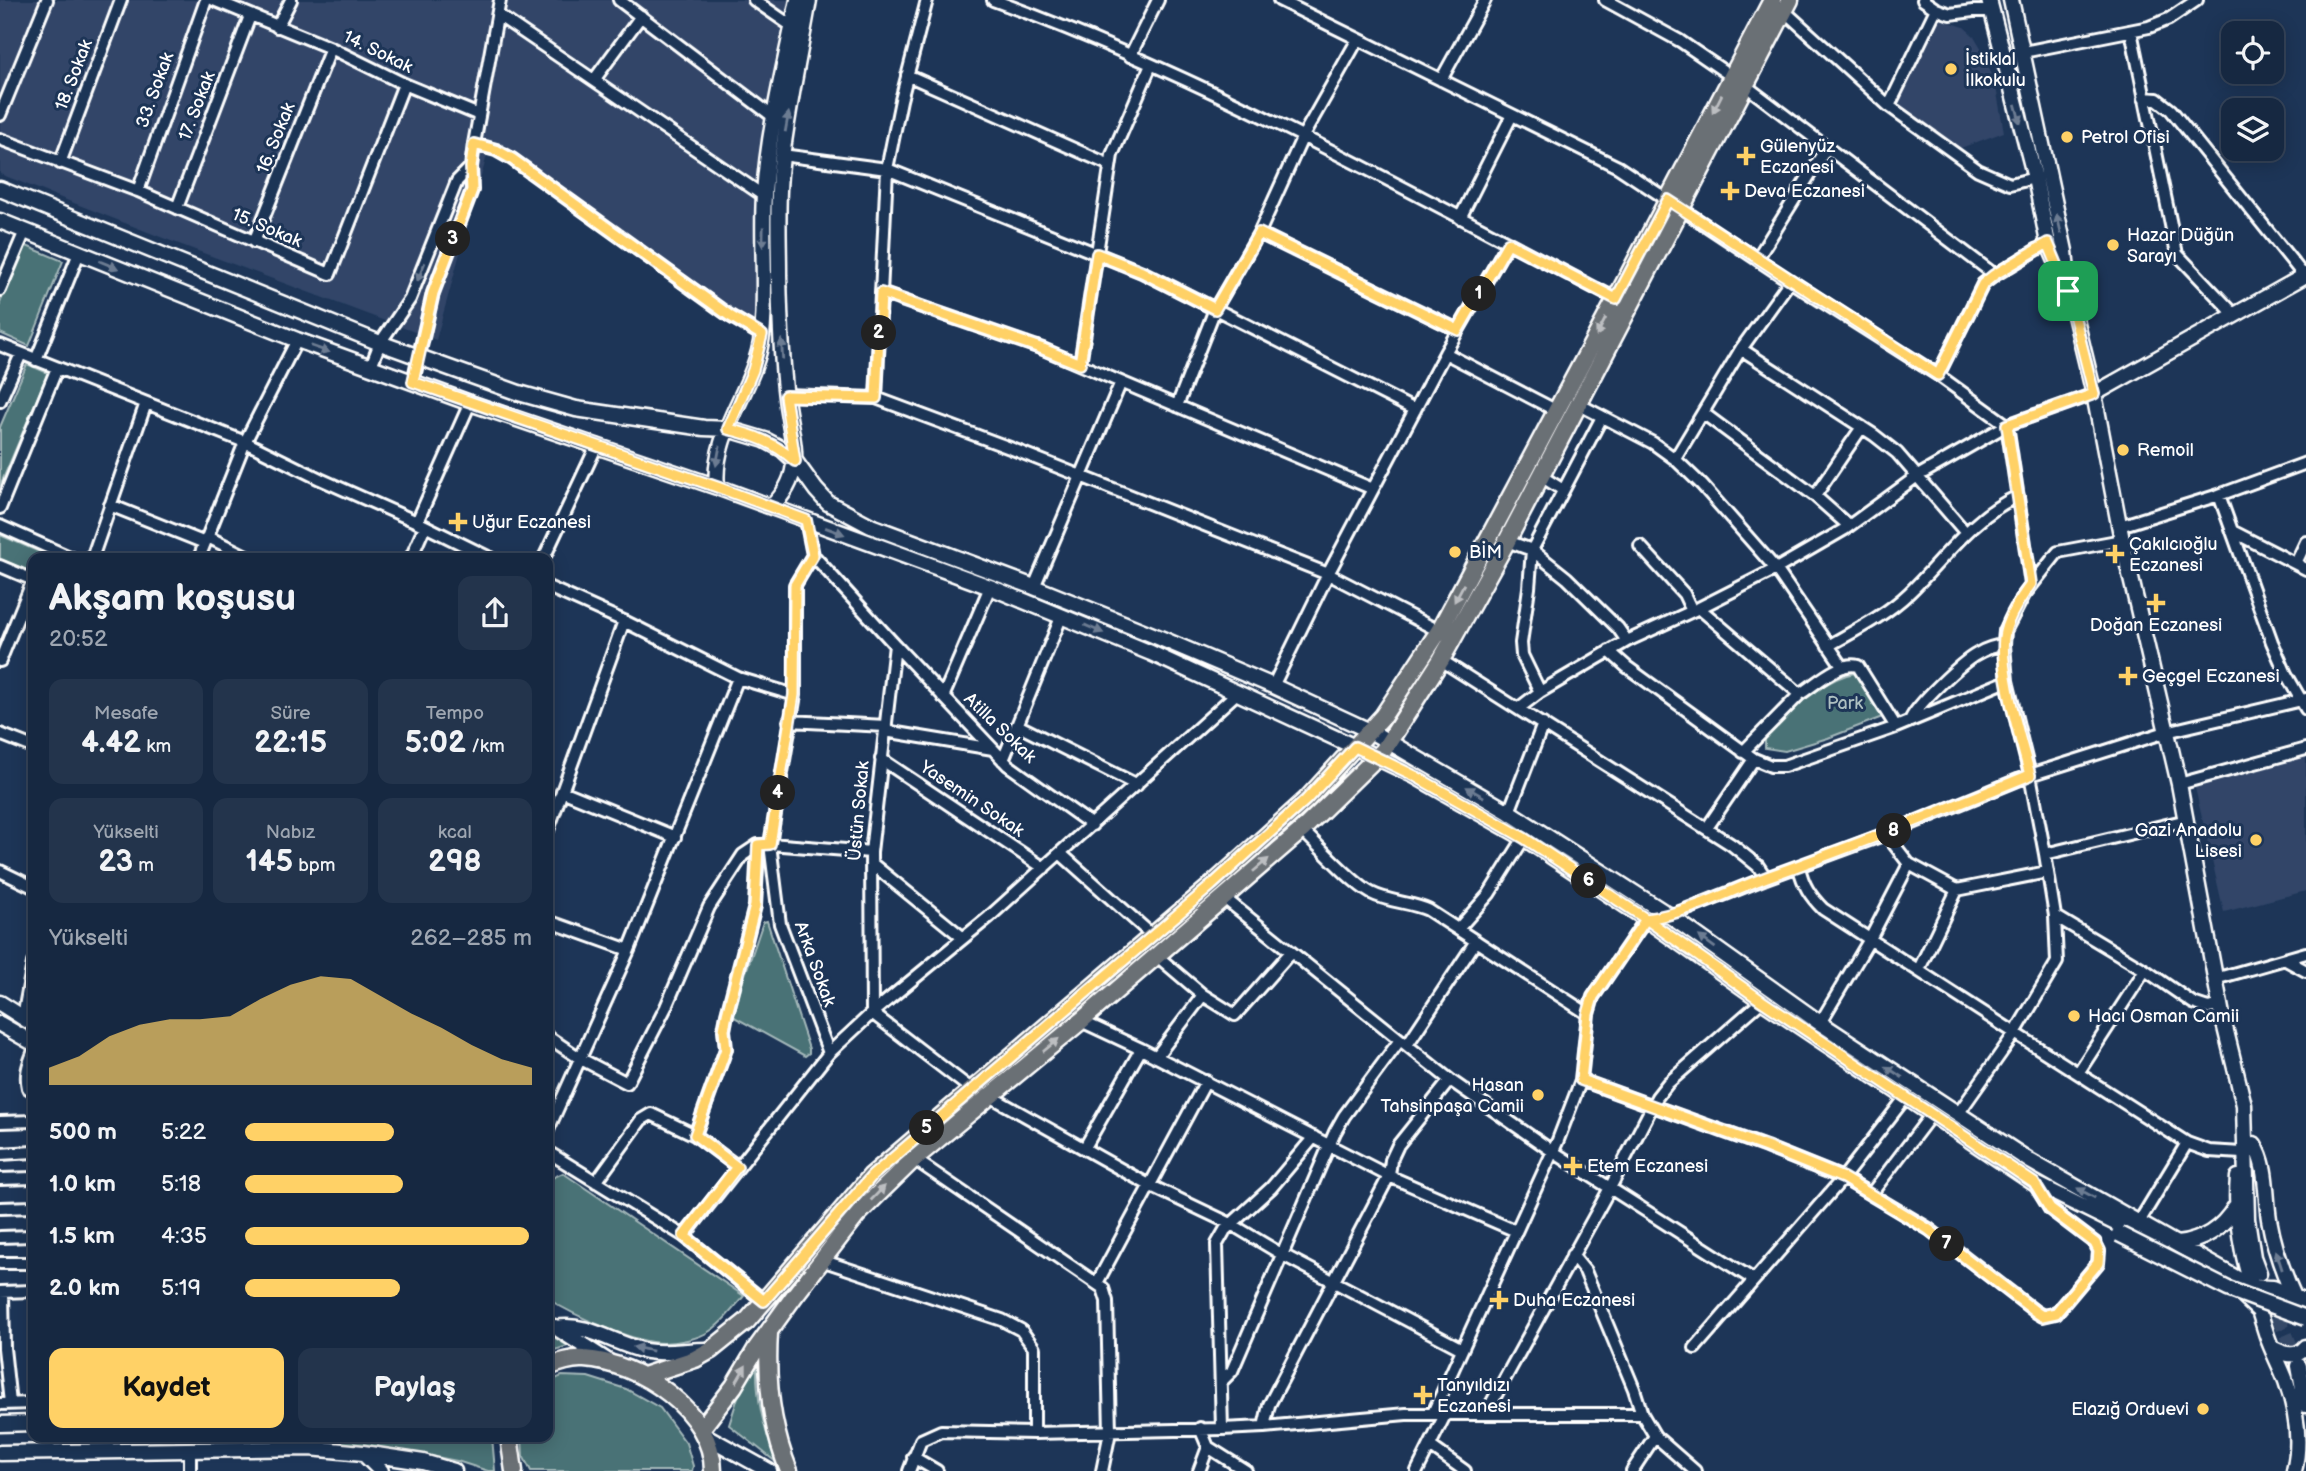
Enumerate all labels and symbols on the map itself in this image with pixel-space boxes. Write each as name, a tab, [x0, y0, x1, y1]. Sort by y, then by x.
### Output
street label: 14. Sokak	[340, 26, 416, 78]
street label: 18. Sokak	[51, 36, 97, 113]
place label: İstiklal İlkokulu	[1965, 48, 2026, 91]
street label: 33. Sokak	[132, 49, 178, 131]
marker: İstiklal İlkokulu	[1943, 61, 1959, 77]
street label: 17. Sokak	[174, 68, 220, 144]
one-way arrow	[1712, 94, 1723, 114]
street label: 16. Sokak	[252, 99, 300, 177]
one-way arrow	[2014, 103, 2024, 124]
one-way arrow	[782, 111, 793, 133]
place label: Petrol Ofisi	[2081, 127, 2170, 148]
marker: Petrol Ofisi	[2059, 129, 2075, 145]
place label: Gülenyüz Eczanesi	[1760, 136, 1836, 178]
marker: Gülenyüz Eczanesi	[1738, 148, 1754, 164]
place label: Deva Eczanesi	[1744, 181, 1865, 202]
marker: Deva Eczanesi	[1722, 183, 1738, 199]
street label: 15. Sokak	[229, 204, 305, 252]
one-way arrow	[2053, 213, 2064, 235]
pin: 3	[435, 222, 470, 256]
place label: Hazar Düğün Sarayı	[2127, 225, 2234, 267]
one-way arrow	[758, 226, 769, 248]
marker: Hazar Düğün Sarayı	[2105, 237, 2121, 253]
one-way arrow	[98, 260, 119, 271]
one-way arrow	[416, 261, 427, 282]
pin	[2038, 261, 2098, 321]
pin: 1	[1462, 276, 1496, 312]
pin: 2	[862, 316, 896, 350]
one-way arrow	[1595, 318, 1607, 337]
one-way arrow	[776, 338, 787, 360]
one-way arrow	[310, 344, 331, 355]
place label: Remoil	[2137, 440, 2194, 461]
marker: Remoil	[2115, 442, 2131, 458]
one-way arrow	[712, 445, 723, 467]
place label: Uğur Eczanesi	[472, 512, 591, 533]
marker: Uğur Eczanesi	[450, 514, 466, 530]
one-way arrow	[824, 526, 845, 537]
place label: Çakılcıoğlu Eczanesi	[2129, 534, 2217, 576]
place label: BİM	[1469, 541, 1502, 563]
marker: BİM	[1447, 544, 1463, 560]
marker: Çakılcıoğlu Eczanesi	[2107, 546, 2123, 562]
one-way arrow	[1453, 583, 1465, 603]
marker: Doğan Eczanesi	[2148, 595, 2164, 611]
place label: Doğan Eczanesi	[2090, 615, 2222, 636]
one-way arrow	[1083, 623, 1104, 634]
place label: Geçgel Eczanesi	[2142, 666, 2280, 687]
marker: Geçgel Eczanesi	[2120, 668, 2136, 684]
street label: Atilla Sokak	[960, 688, 1041, 768]
park label: Park	[1827, 693, 1863, 714]
street label: Yasemin Sokak	[915, 756, 1028, 842]
street label: Üstün Sokak	[843, 760, 874, 862]
pin: 4	[760, 776, 796, 810]
one-way arrow	[1466, 786, 1485, 798]
pin: 8	[1876, 814, 1912, 848]
place label: Gazi Anadolu Lisesi	[2135, 820, 2242, 862]
marker: Gazi Anadolu Lisesi	[2248, 832, 2264, 848]
one-way arrow	[1252, 858, 1269, 873]
pin: 6	[1572, 864, 1606, 898]
street label: Arka Sokak	[790, 918, 840, 1010]
one-way arrow	[1698, 935, 1716, 949]
place label: Hacı Osman Camii	[2088, 1006, 2239, 1027]
marker: Hacı Osman Camii	[2066, 1008, 2082, 1024]
one-way arrow	[1042, 1038, 1060, 1053]
one-way arrow	[1885, 1065, 1903, 1079]
place label: Hasan Tahsinpaşa Camii	[1381, 1075, 1524, 1117]
marker: Hasan Tahsinpaşa Camii	[1530, 1087, 1546, 1103]
pin: 5	[909, 1110, 944, 1146]
place label: Etem Eczanesi	[1587, 1156, 1708, 1177]
marker: Etem Eczanesi	[1565, 1158, 1581, 1174]
one-way arrow	[870, 1185, 887, 1202]
one-way arrow	[2076, 1187, 2096, 1199]
pin: 7	[1930, 1226, 1965, 1262]
one-way arrow	[2273, 1249, 2284, 1270]
place label: Duha Eczanesi	[1513, 1290, 1635, 1311]
marker: Duha Eczanesi	[1491, 1292, 1507, 1308]
one-way arrow	[632, 1344, 654, 1355]
one-way arrow	[735, 1365, 747, 1384]
place label: Tanyıldızı Eczanesi	[1437, 1375, 1511, 1417]
marker: Tanyıldızı Eczanesi	[1415, 1387, 1431, 1403]
place label: Elazığ Orduevi	[2071, 1399, 2189, 1420]
marker: Elazığ Orduevi	[2195, 1401, 2211, 1417]

